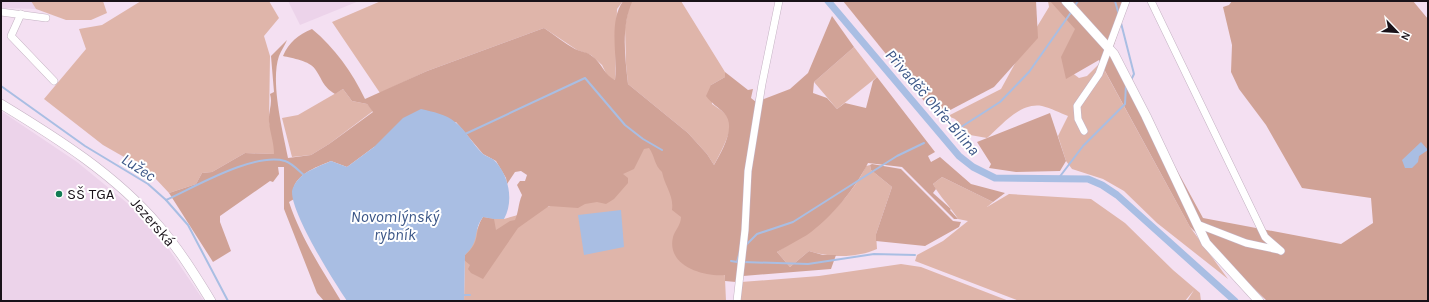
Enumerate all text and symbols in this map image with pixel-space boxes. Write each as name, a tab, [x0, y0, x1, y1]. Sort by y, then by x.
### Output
north arrow	[1377, 12, 1417, 52]
text: N	[1398, 30, 1413, 42]
water label: Přivaděč Ohře-Bílina	[881, 45, 984, 159]
water label: Lužec	[118, 149, 160, 186]
place label: SŠ TGA	[67, 185, 115, 203]
marker: SŠ TGA	[54, 189, 64, 199]
street label: Jezerská	[127, 194, 179, 250]
water label: Novomlýnský rybník	[351, 207, 440, 244]

